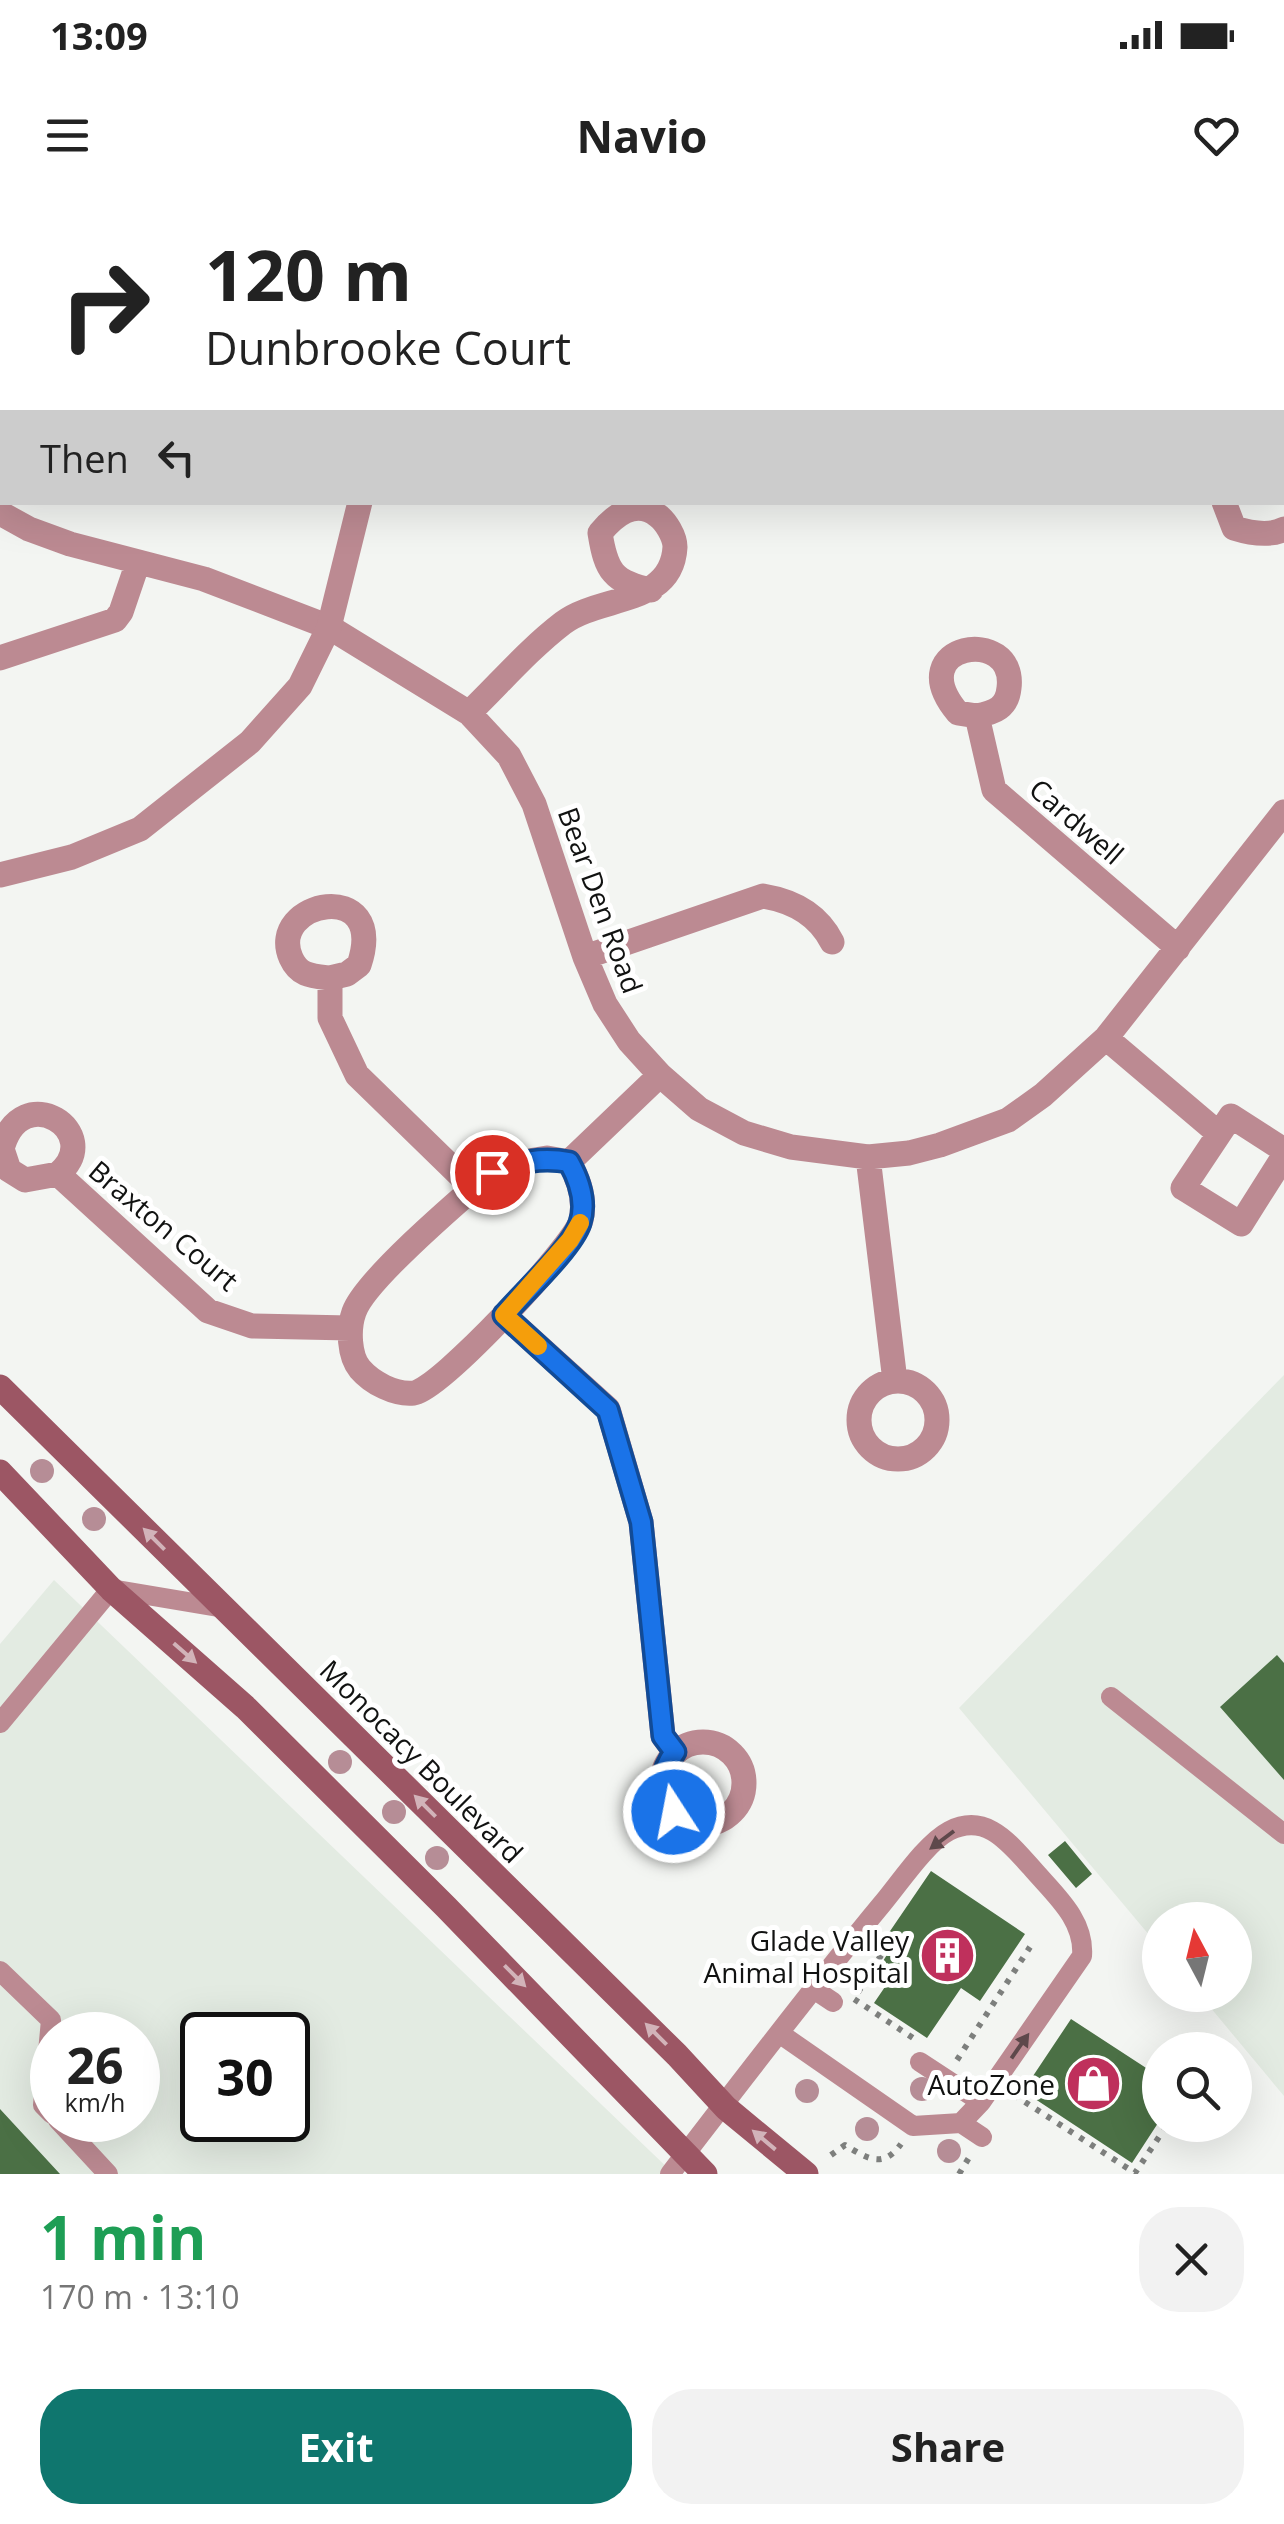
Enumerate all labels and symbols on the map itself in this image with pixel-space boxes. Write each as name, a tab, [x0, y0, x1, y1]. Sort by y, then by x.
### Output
street label: Cardwell	[1022, 769, 1132, 873]
street label: Bear Den Road	[550, 802, 652, 998]
pin	[450, 1130, 535, 1215]
street label: Braxton Court	[81, 1151, 247, 1299]
one-way arrow	[143, 1528, 167, 1551]
one-way arrow	[172, 1642, 197, 1664]
street label: Monocacy Boulevard	[312, 1651, 532, 1871]
position arrow	[622, 1760, 726, 1864]
one-way arrow	[413, 1795, 437, 1818]
one-way arrow	[930, 1829, 956, 1850]
north arrow	[1142, 1902, 1252, 2012]
place label: Glade Valley Animal Hospital	[704, 1921, 910, 1991]
building icon: Glade Valley Animal Hospital	[918, 1926, 978, 1986]
one-way arrow	[502, 1964, 526, 1987]
speed limit sign: 30	[180, 2012, 310, 2142]
one-way arrow	[645, 2023, 669, 2046]
one-way arrow	[1010, 2032, 1029, 2059]
shop icon: AutoZone	[1064, 2054, 1124, 2114]
place label: AutoZone	[928, 2065, 1055, 2103]
one-way arrow	[751, 2130, 776, 2152]

